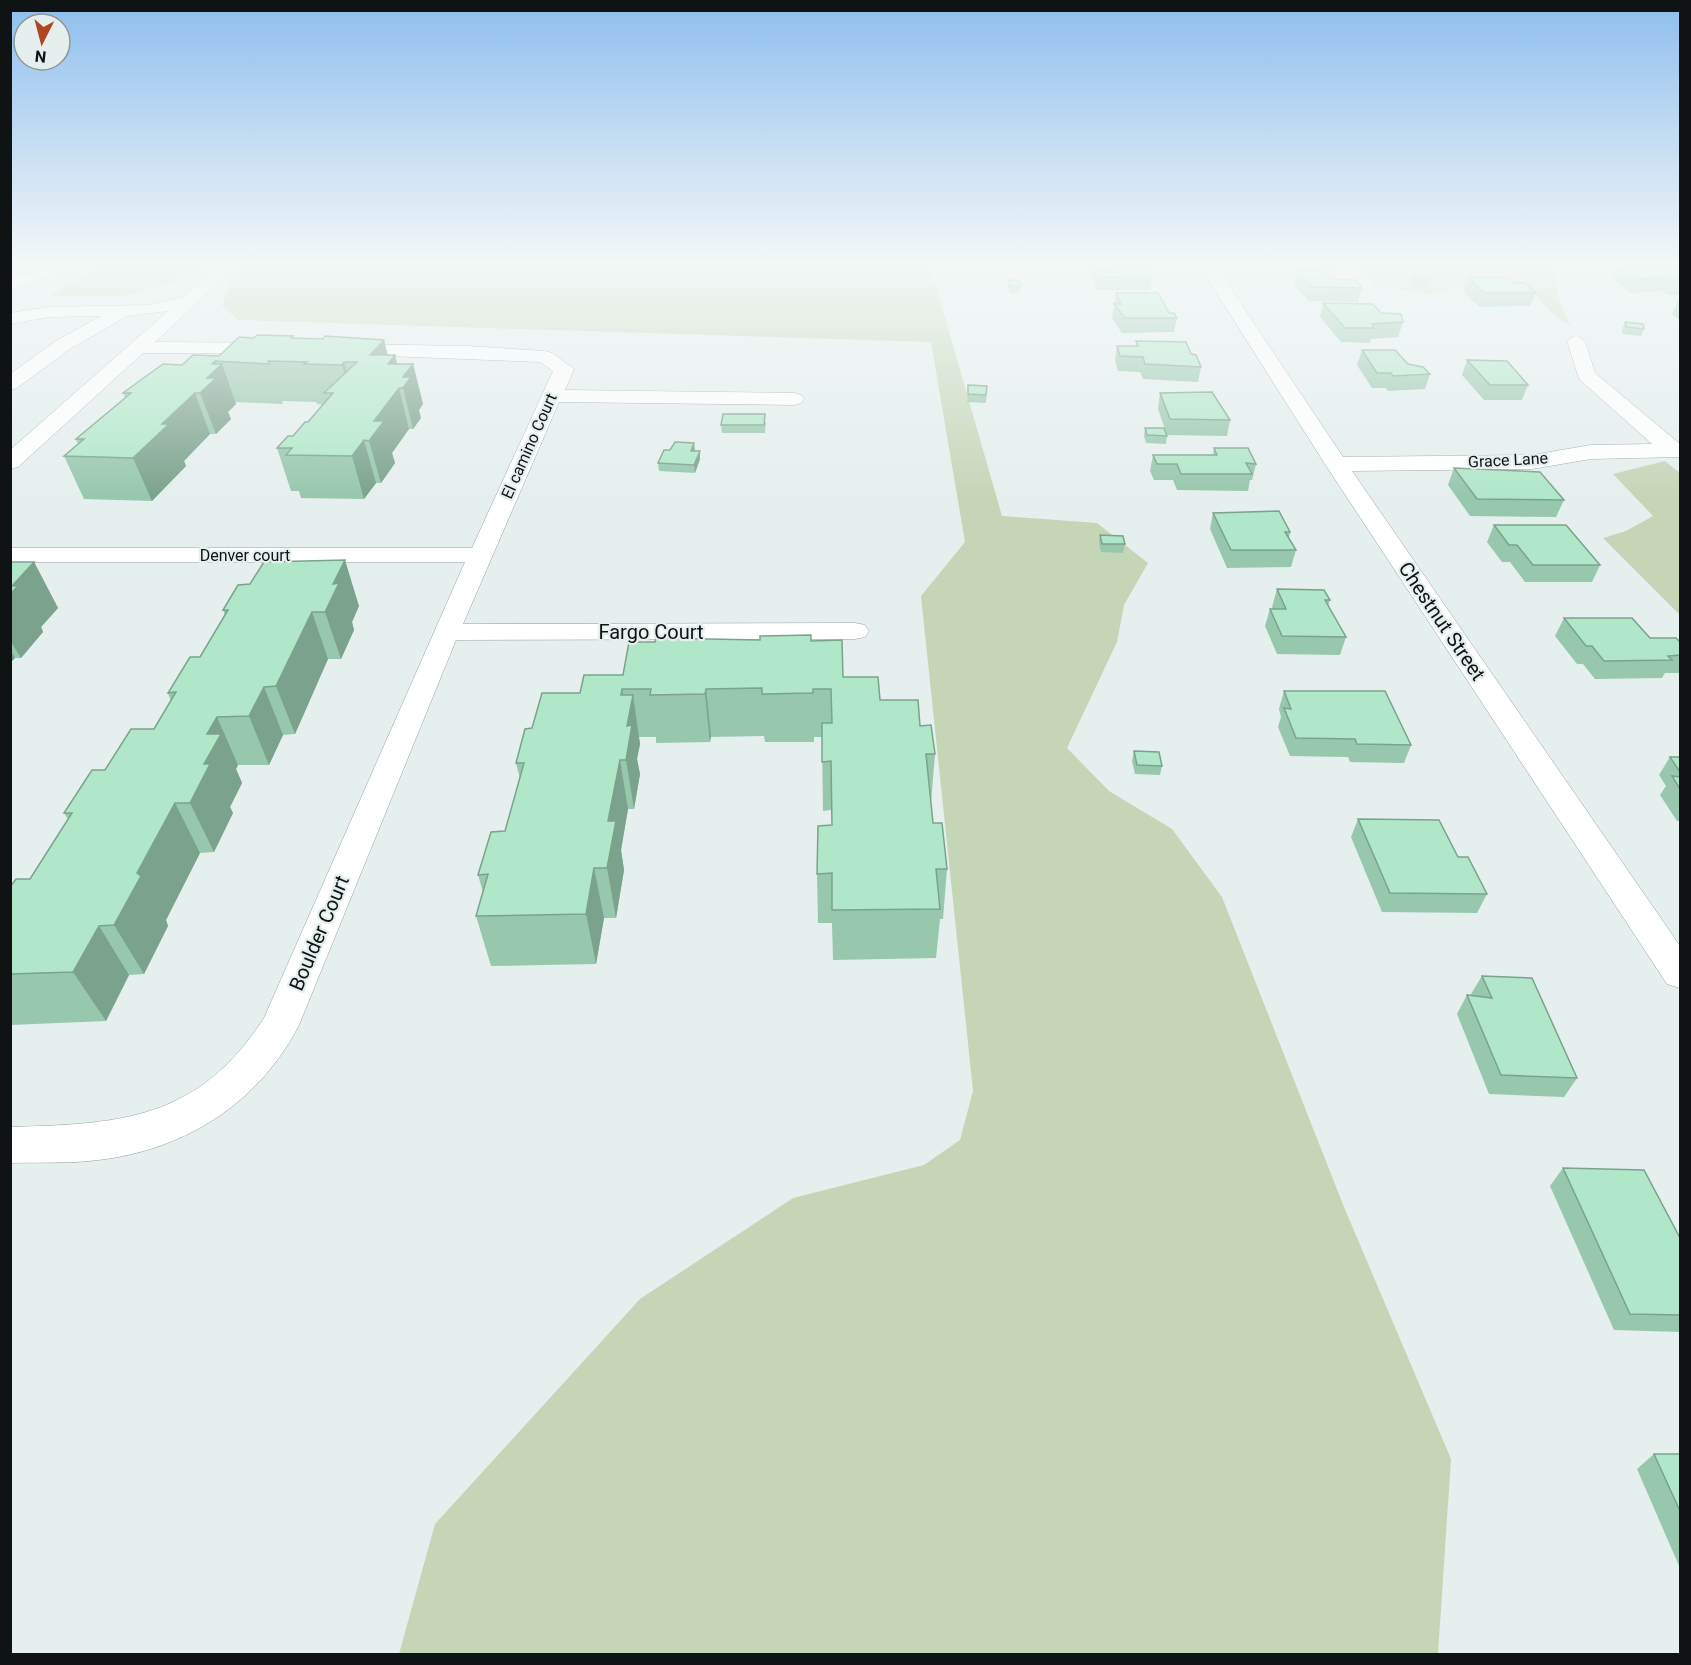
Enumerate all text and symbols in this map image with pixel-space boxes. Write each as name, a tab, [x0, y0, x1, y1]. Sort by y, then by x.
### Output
north arrow	[12, 12, 72, 72]
text: N	[34, 46, 47, 66]
street label: El camino Court	[497, 390, 561, 502]
street label: Grace Lane	[1467, 448, 1549, 472]
street label: Denver court	[200, 546, 290, 565]
street label: Chestnut Street	[1394, 557, 1490, 685]
street label: Fargo Court	[598, 620, 704, 644]
street label: Boulder Court	[284, 872, 354, 994]

